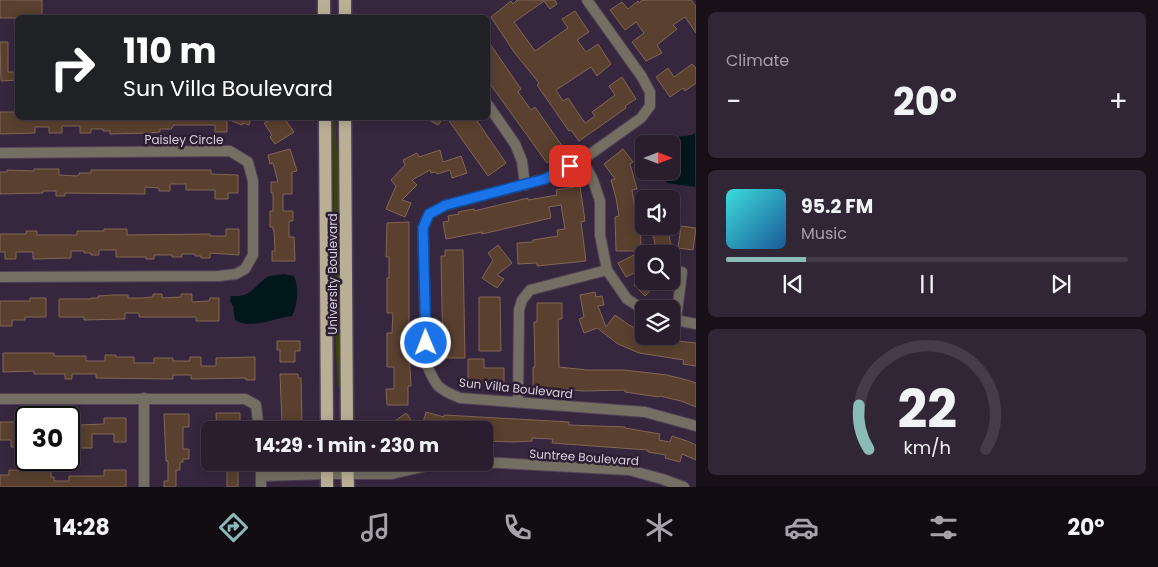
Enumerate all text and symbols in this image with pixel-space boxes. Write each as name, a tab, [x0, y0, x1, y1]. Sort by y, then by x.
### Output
text: 110 m	[123, 26, 217, 75]
icon: right	[40, 35, 105, 100]
text: Climate	[726, 49, 789, 72]
text: Sun Villa Boulevard	[123, 73, 333, 104]
text: 20°	[893, 75, 957, 128]
text: −	[726, 82, 741, 121]
text: +	[1109, 82, 1128, 121]
street label: Paisley Circle	[145, 131, 224, 148]
north arrow	[635, 135, 680, 180]
map controls	[635, 135, 680, 345]
pin	[549, 145, 591, 187]
icon: arrive	[556, 152, 584, 180]
button: sound	[635, 190, 680, 235]
text: 95.2 FM	[801, 193, 873, 220]
street label: University Boulevard	[324, 213, 341, 335]
text: Music	[801, 222, 847, 245]
button: search	[635, 245, 680, 290]
icon: previous	[779, 270, 807, 298]
icon: pause	[913, 270, 941, 298]
icon: next	[1047, 270, 1075, 298]
button: layers	[635, 300, 680, 345]
position arrow	[399, 316, 451, 368]
text: 22	[897, 373, 957, 446]
street label: Sun Villa Boulevard	[458, 374, 574, 402]
speed limit sign: 30	[15, 406, 80, 471]
text: 14:29 · 1 min · 230 m	[255, 432, 439, 459]
text: km/h	[903, 435, 951, 460]
street label: Suntree Boulevard	[529, 445, 639, 469]
icon: directions	[216, 510, 251, 545]
icon: music	[358, 510, 393, 545]
icon: phone	[500, 510, 535, 545]
icon: climate	[642, 510, 677, 545]
icon: car	[784, 510, 819, 545]
icon: filters	[926, 510, 961, 545]
text: 14:28	[53, 512, 110, 543]
text: 20°	[1067, 512, 1105, 543]

